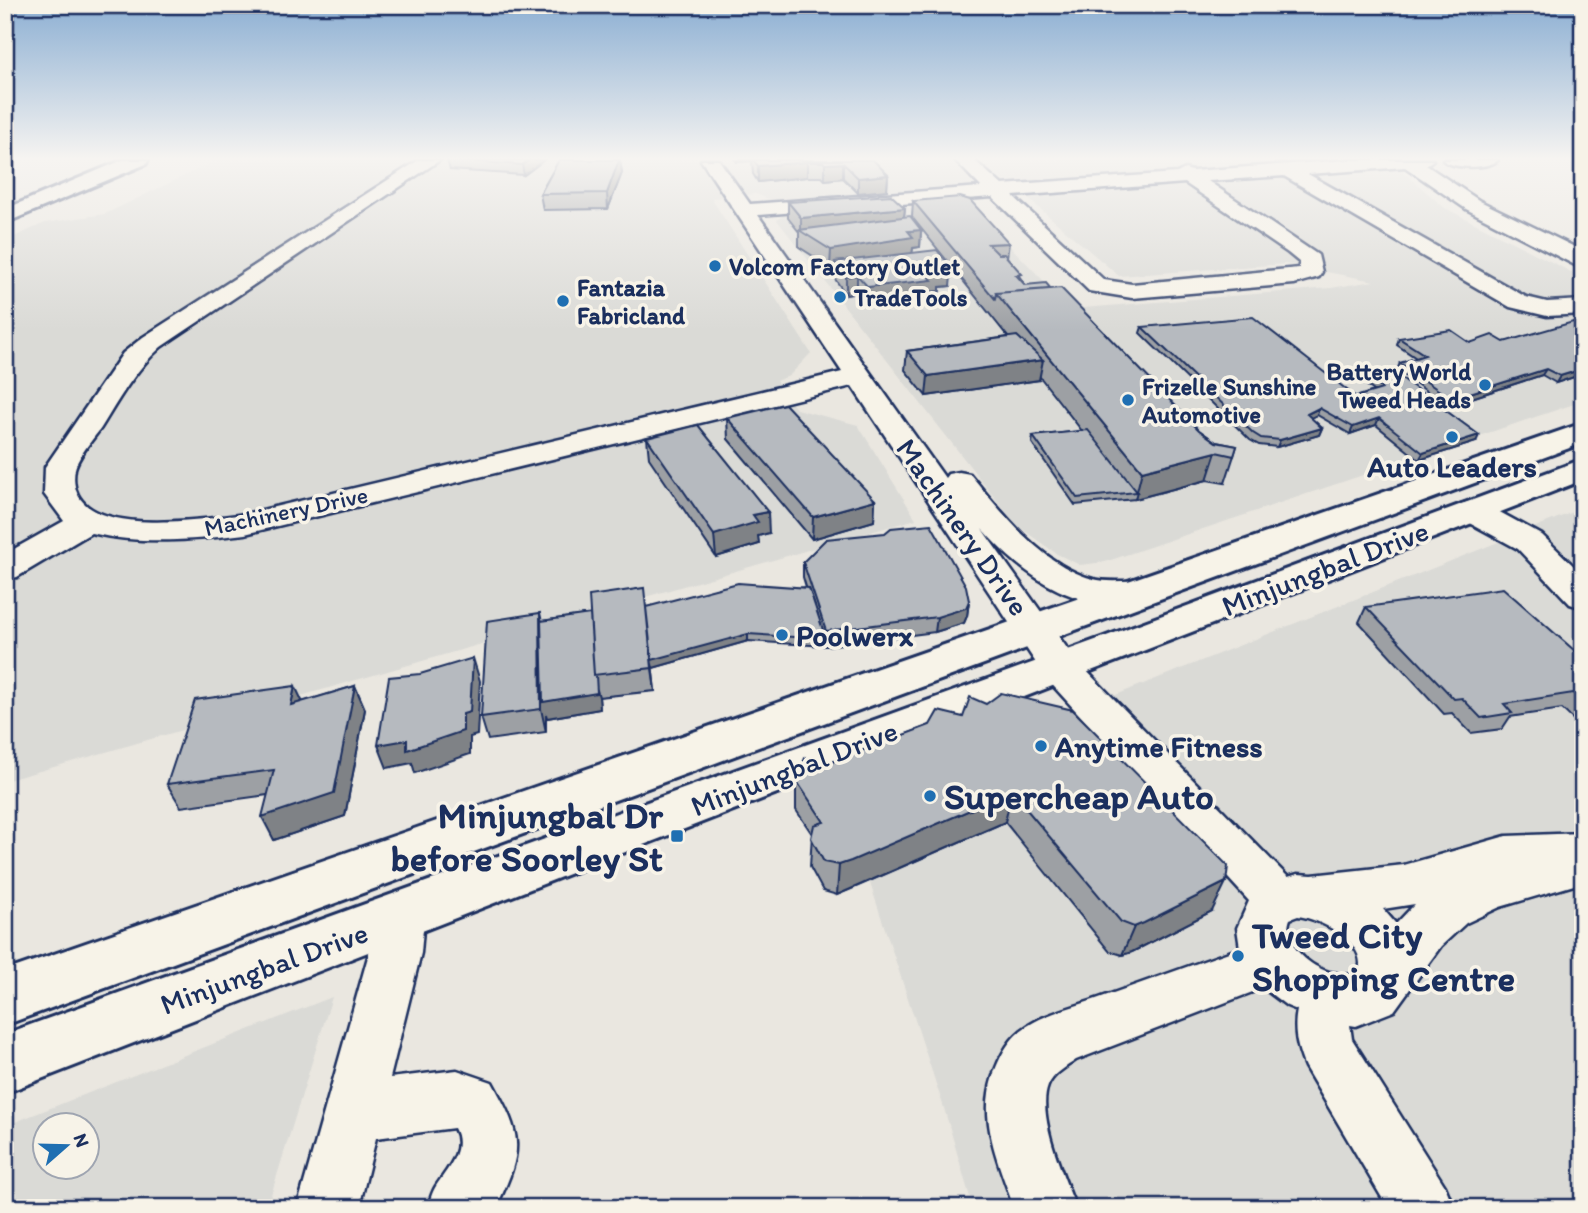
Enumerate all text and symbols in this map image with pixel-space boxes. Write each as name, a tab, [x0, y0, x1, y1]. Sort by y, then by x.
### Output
place label: Volcom Factory Outlet	[729, 252, 960, 282]
marker: Volcom Factory Outlet	[707, 258, 723, 274]
place label: Fantazia Fabricland	[577, 273, 686, 330]
place label: TradeTools	[853, 283, 968, 312]
marker: TradeTools	[832, 289, 848, 305]
marker: Fantazia Fabricland	[555, 293, 571, 309]
place label: Battery World Tweed Heads	[1326, 357, 1471, 414]
place label: Frizelle Sunshine Automotive	[1141, 372, 1316, 429]
marker: Battery World Tweed Heads	[1477, 377, 1493, 393]
marker: Frizelle Sunshine Automotive	[1120, 392, 1136, 408]
marker: Auto Leaders	[1444, 429, 1460, 445]
street label: Machinery Drive	[888, 431, 1038, 623]
place label: Auto Leaders	[1366, 448, 1537, 485]
street label: Machinery Drive	[202, 480, 370, 542]
street label: Minjungbal Drive	[1216, 512, 1434, 624]
place label: Poolwerx	[796, 617, 914, 654]
marker: Poolwerx	[774, 627, 790, 643]
street label: Minjungbal Drive	[685, 712, 903, 824]
place label: Anytime Fitness	[1054, 728, 1263, 765]
marker: Anytime Fitness	[1033, 738, 1049, 754]
place label: Supercheap Auto	[944, 774, 1214, 818]
marker: Supercheap Auto	[922, 788, 938, 804]
place label: Minjungbal Dr before Soorley St	[390, 793, 664, 880]
marker: Minjungbal Dr before Soorley St	[669, 828, 685, 844]
street label: Minjungbal Drive	[155, 913, 373, 1023]
place label: Tweed City Shopping Centre	[1251, 913, 1515, 1000]
marker: Tweed City Shopping Centre	[1230, 948, 1246, 964]
north arrow	[32, 1112, 102, 1182]
text: N	[69, 1130, 95, 1150]

